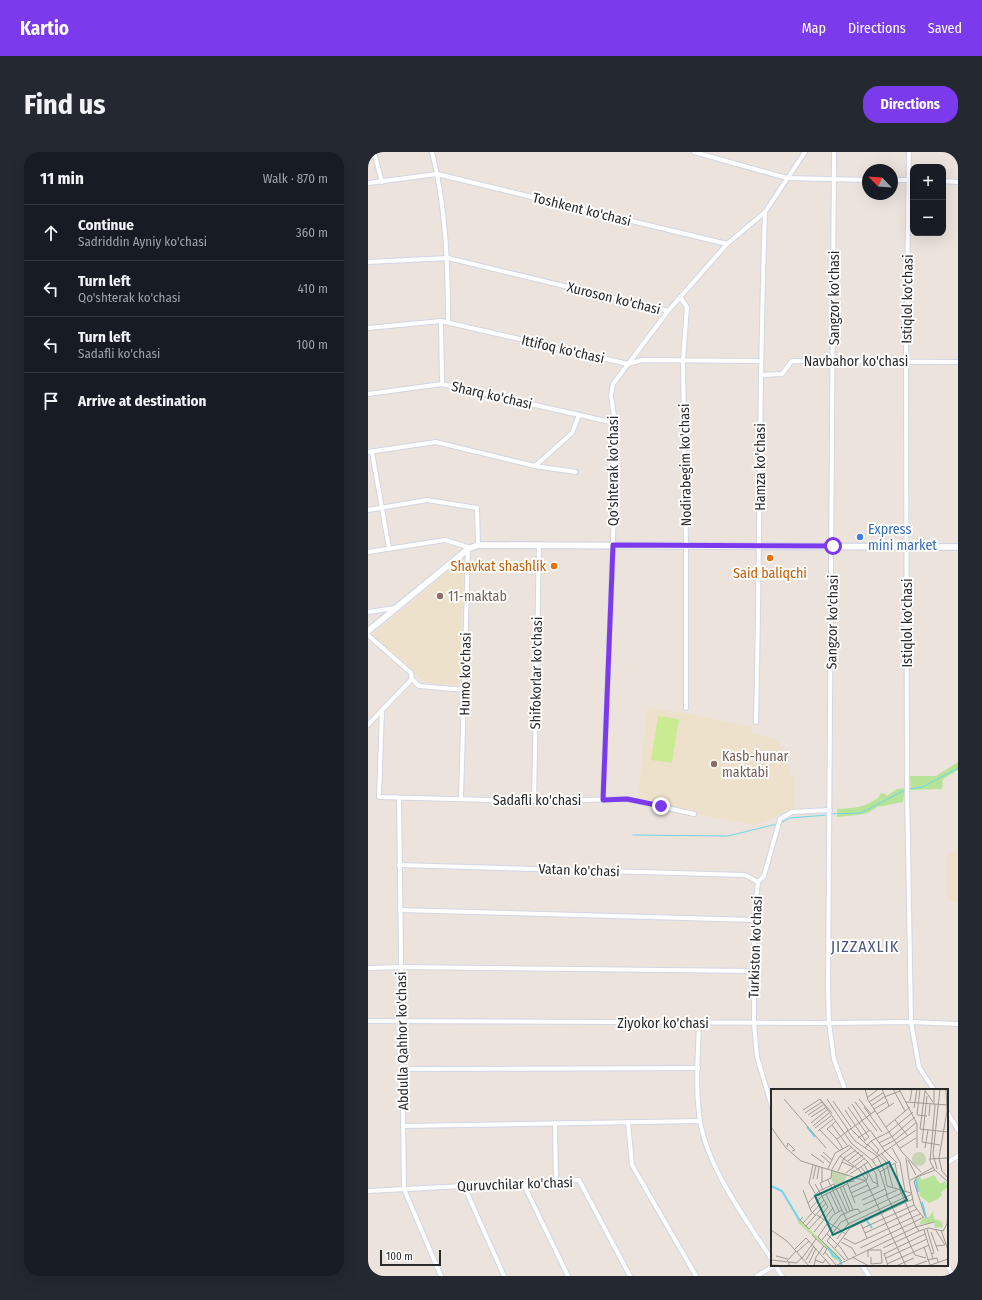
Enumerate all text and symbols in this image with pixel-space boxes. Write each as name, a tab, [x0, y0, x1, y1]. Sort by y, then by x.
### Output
text: Kartio	[20, 17, 69, 40]
text: Map	[802, 20, 826, 37]
text: Directions	[848, 20, 906, 37]
text: Saved	[928, 20, 962, 37]
button: Directions	[863, 86, 958, 123]
text: Find us	[24, 88, 106, 121]
north arrow	[862, 164, 898, 200]
map controls	[910, 164, 946, 236]
button: +	[910, 164, 946, 200]
text: 11 min	[40, 168, 84, 189]
text: Walk · 870 m	[263, 171, 328, 186]
street label: Toshkent ko'chasi	[531, 189, 633, 230]
button: −	[910, 200, 946, 236]
text: Continue	[78, 216, 134, 234]
icon: ahead	[40, 222, 62, 244]
text: 360 m	[296, 225, 328, 240]
text: Sadriddin Ayniy ko'chasi	[78, 234, 207, 249]
street label: Sangzor ko'chasi	[826, 251, 843, 345]
street label: Istiqlol ko'chasi	[898, 254, 917, 344]
text: Turn left	[78, 272, 131, 290]
icon: left	[40, 278, 62, 300]
street label: Xuroson ko'chasi	[565, 279, 662, 318]
text: 410 m	[298, 281, 328, 296]
text: Qo'shterak ko'chasi	[78, 290, 181, 305]
text: Turn left	[78, 328, 131, 346]
street label: Ittifoq ko'chasi	[520, 332, 606, 367]
icon: left	[40, 334, 62, 356]
text: 100 m	[296, 337, 328, 352]
text: Sadafli ko'chasi	[78, 346, 160, 361]
street label: Navbahor ko'chasi	[804, 353, 908, 370]
street label: Sharq ko'chasi	[450, 378, 534, 413]
icon: arrive	[40, 390, 62, 412]
text: Arrive at destination	[78, 392, 206, 410]
street label: Nodirabegim ko'chasi	[676, 404, 695, 526]
street label: Qo'shterak ko'chasi	[605, 416, 622, 526]
street label: Hamza ko'chasi	[752, 423, 769, 511]
place label: Express mini market	[868, 521, 937, 554]
marker: Express mini market	[855, 532, 865, 542]
route start	[824, 537, 842, 555]
marker: Said baliqchi	[765, 553, 775, 563]
place label: Shavkat shashlik	[451, 558, 546, 575]
marker: Shavkat shashlik	[549, 561, 559, 571]
place label: Said baliqchi	[733, 565, 807, 582]
street label: Sangzor ko'chasi	[823, 575, 842, 669]
street label: Istiqlol ko'chasi	[899, 578, 916, 668]
place label: 11-maktab	[448, 588, 507, 605]
marker: 11-maktab	[435, 591, 445, 601]
street label: Shifokorlar ko'chasi	[527, 617, 546, 729]
street label: Humo ko'chasi	[456, 632, 475, 716]
place label: Kasb-hunar maktabi	[722, 748, 789, 781]
marker: Kasb-hunar maktabi	[709, 759, 719, 769]
street label: Sadafli ko'chasi	[493, 792, 581, 809]
route end	[652, 797, 670, 815]
street label: Vatan ko'chasi	[538, 861, 620, 880]
street label: Turkiston ko'chasi	[745, 895, 766, 999]
district label: JIZZAXLIK	[831, 937, 899, 956]
street label: Abdulla Qahhor ko'chasi	[393, 971, 412, 1111]
street label: Ziyokor ko'chasi	[617, 1015, 709, 1032]
inset map	[771, 1089, 948, 1266]
street label: Quruvchilar ko'chasi	[457, 1174, 573, 1195]
scale bar	[380, 1248, 441, 1267]
text: 100 m	[386, 1250, 413, 1263]

